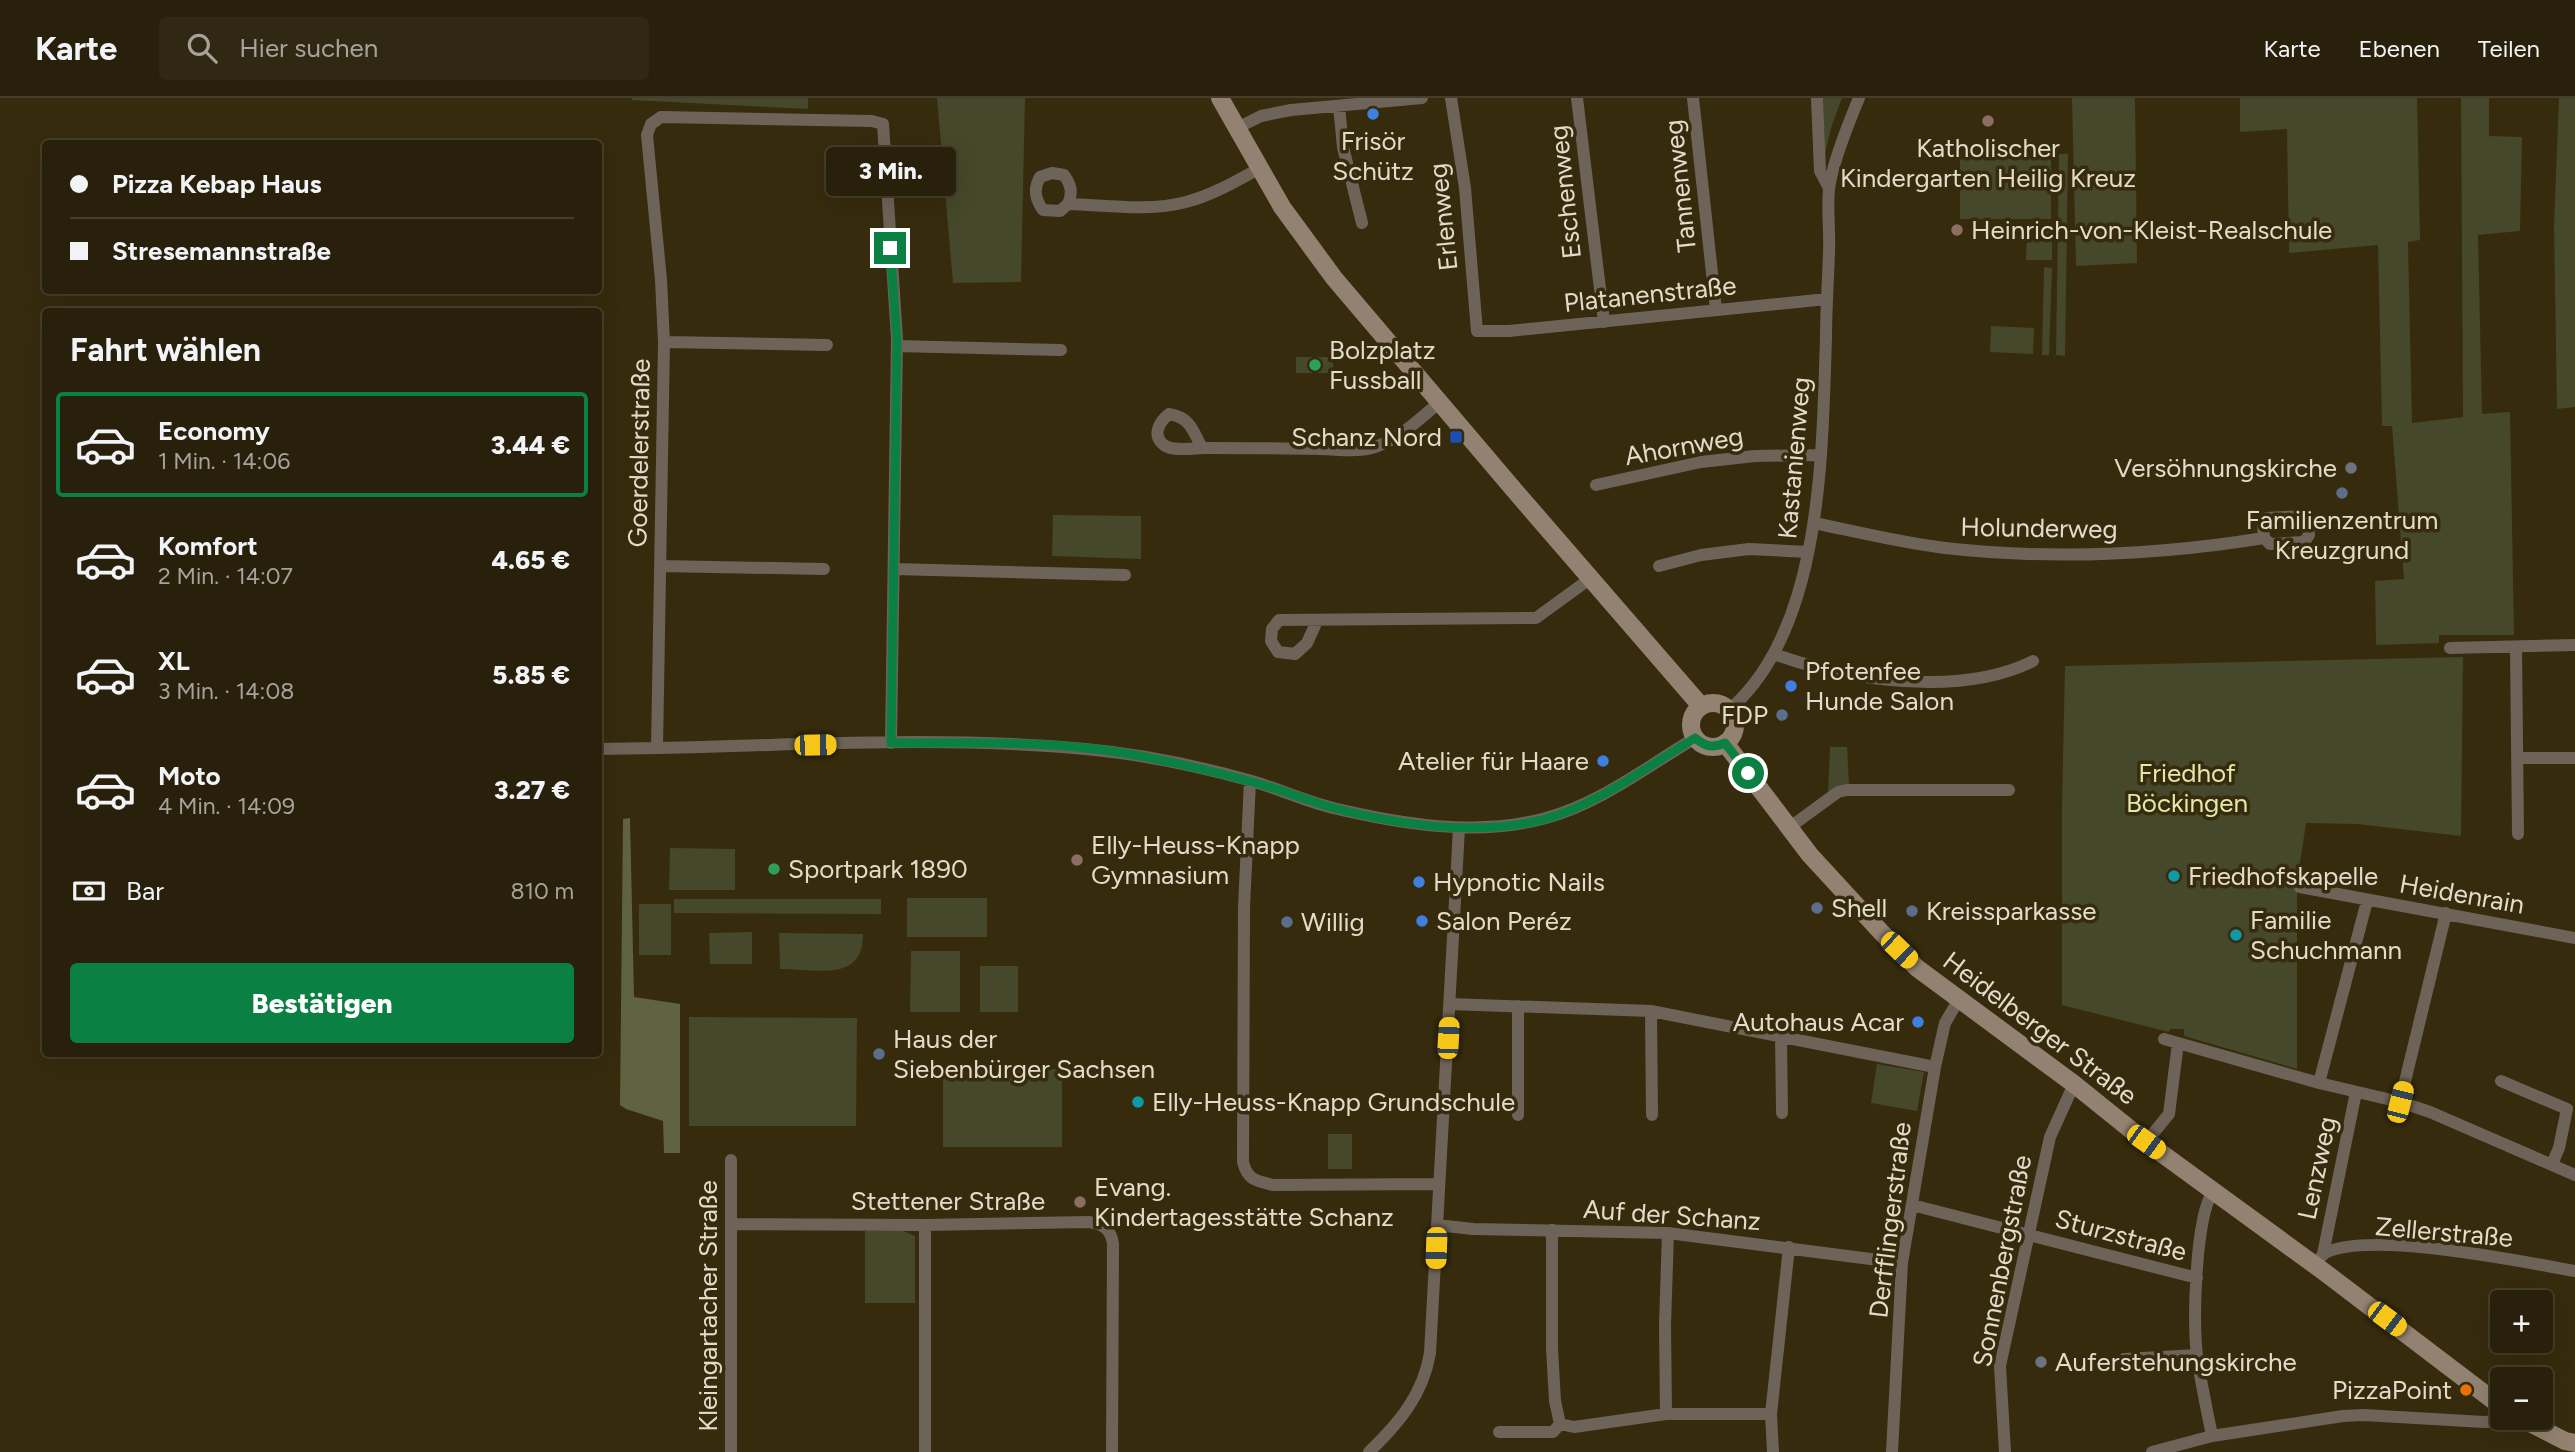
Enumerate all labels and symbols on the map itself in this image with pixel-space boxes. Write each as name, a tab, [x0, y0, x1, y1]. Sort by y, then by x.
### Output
marker: Frisör Schütz	[1365, 106, 1381, 122]
marker: Katholischer Kindergarten Heilig Kreuz	[1980, 113, 1996, 129]
street label: Tannenweg	[1657, 118, 1703, 254]
street label: Eschenweg	[1542, 124, 1588, 260]
place label: Frisör Schütz	[1332, 125, 1414, 187]
place label: Katholischer Kindergarten Heilig Kreuz	[1840, 132, 2136, 194]
callout: 3 Min.	[825, 146, 955, 195]
street label: Erlenweg	[1421, 162, 1465, 272]
place label: Heinrich-von-Kleist-Realschule	[1971, 214, 2332, 246]
marker: Heinrich-von-Kleist-Realschule	[1949, 222, 1965, 238]
route end	[874, 232, 906, 264]
street label: Platanenstraße	[1562, 269, 1738, 319]
place label: Bolzplatz Fussball	[1329, 334, 1435, 396]
marker: Bolzplatz Fussball	[1307, 357, 1323, 373]
street label: Goerdelerstraße	[621, 358, 657, 548]
street label: Kastanienweg	[1771, 376, 1817, 540]
street label: Ahornweg	[1622, 420, 1746, 472]
place label: Schanz Nord	[1291, 421, 1442, 453]
marker: Schanz Nord	[1448, 429, 1464, 445]
place label: Versöhnungskirche	[2114, 452, 2337, 484]
marker: Versöhnungskirche	[2343, 460, 2359, 476]
marker: Familienzentrum Kreuzgrund	[2334, 485, 2350, 501]
place label: Familienzentrum Kreuzgrund	[2246, 504, 2438, 566]
street label: Holunderweg	[1960, 511, 2118, 545]
place label: Pfotenfee Hunde Salon	[1805, 655, 1954, 717]
marker: Pfotenfee Hunde Salon	[1783, 678, 1799, 694]
place label: FDP	[1721, 699, 1768, 731]
marker: FDP	[1774, 707, 1790, 723]
car	[794, 734, 837, 756]
place label: Atelier für Haare	[1398, 745, 1589, 777]
marker: Atelier für Haare	[1595, 753, 1611, 769]
route start	[1732, 757, 1764, 789]
park label: Friedhof Böckingen	[2126, 757, 2248, 819]
place label: Elly-Heuss-Knapp Gymnasium	[1091, 829, 1300, 891]
marker: Elly-Heuss-Knapp Gymnasium	[1069, 852, 1085, 868]
place label: Sportpark 1890	[788, 853, 968, 885]
place label: Friedhofskapelle	[2188, 860, 2378, 892]
marker: Sportpark 1890	[766, 861, 782, 877]
place label: Hypnotic Nails	[1433, 866, 1605, 898]
street label: Heidenrain	[2397, 867, 2527, 921]
marker: Friedhofskapelle	[2166, 868, 2182, 884]
marker: Hypnotic Nails	[1411, 874, 1427, 890]
place label: Shell	[1831, 892, 1887, 924]
place label: Kreissparkasse	[1926, 895, 2096, 927]
marker: Shell	[1809, 900, 1825, 916]
marker: Kreissparkasse	[1904, 903, 1920, 919]
place label: Familie Schuchmann	[2250, 904, 2402, 966]
place label: Salon Peréz	[1436, 905, 1572, 937]
place label: Willig	[1301, 906, 1365, 938]
marker: Salon Peréz	[1414, 913, 1430, 929]
marker: Willig	[1279, 914, 1295, 930]
marker: Familie Schuchmann	[2228, 927, 2244, 943]
car	[1877, 928, 1922, 972]
street label: Heidelberger Straße	[1937, 945, 2143, 1111]
place label: Autohaus Acar	[1733, 1006, 1904, 1038]
marker: Autohaus Acar	[1910, 1014, 1926, 1030]
car	[1437, 1016, 1460, 1060]
place label: Haus der Siebenbürger Sachsen	[893, 1023, 1155, 1085]
marker: Haus der Siebenbürger Sachsen	[871, 1046, 887, 1062]
car	[2385, 1079, 2416, 1125]
place label: Elly-Heuss-Knapp Grundschule	[1152, 1086, 1515, 1118]
marker: Elly-Heuss-Knapp Grundschule	[1130, 1094, 1146, 1110]
street label: Lenzweg	[2290, 1114, 2344, 1222]
street label: Derfflingerstraße	[1862, 1120, 1918, 1320]
car	[2123, 1121, 2170, 1163]
street label: Sonnenbergstraße	[1966, 1152, 2038, 1370]
place label: Evang. Kindertagesstätte Schanz	[1094, 1171, 1394, 1233]
street label: Kleingartacher Straße	[692, 1180, 724, 1432]
street label: Stettener Straße	[851, 1185, 1045, 1217]
street label: Auf der Schanz	[1582, 1193, 1762, 1237]
marker: Evang. Kindertagesstätte Schanz	[1072, 1194, 1088, 1210]
street label: Sturzstraße	[2052, 1202, 2190, 1268]
street label: Zellerstraße	[2374, 1210, 2514, 1254]
car	[1425, 1227, 1448, 1269]
car	[2364, 1298, 2411, 1340]
place label: Auferstehungskirche	[2055, 1346, 2297, 1378]
marker: Auferstehungskirche	[2033, 1354, 2049, 1370]
place label: PizzaPoint	[2332, 1374, 2452, 1406]
marker: PizzaPoint	[2458, 1382, 2474, 1398]

